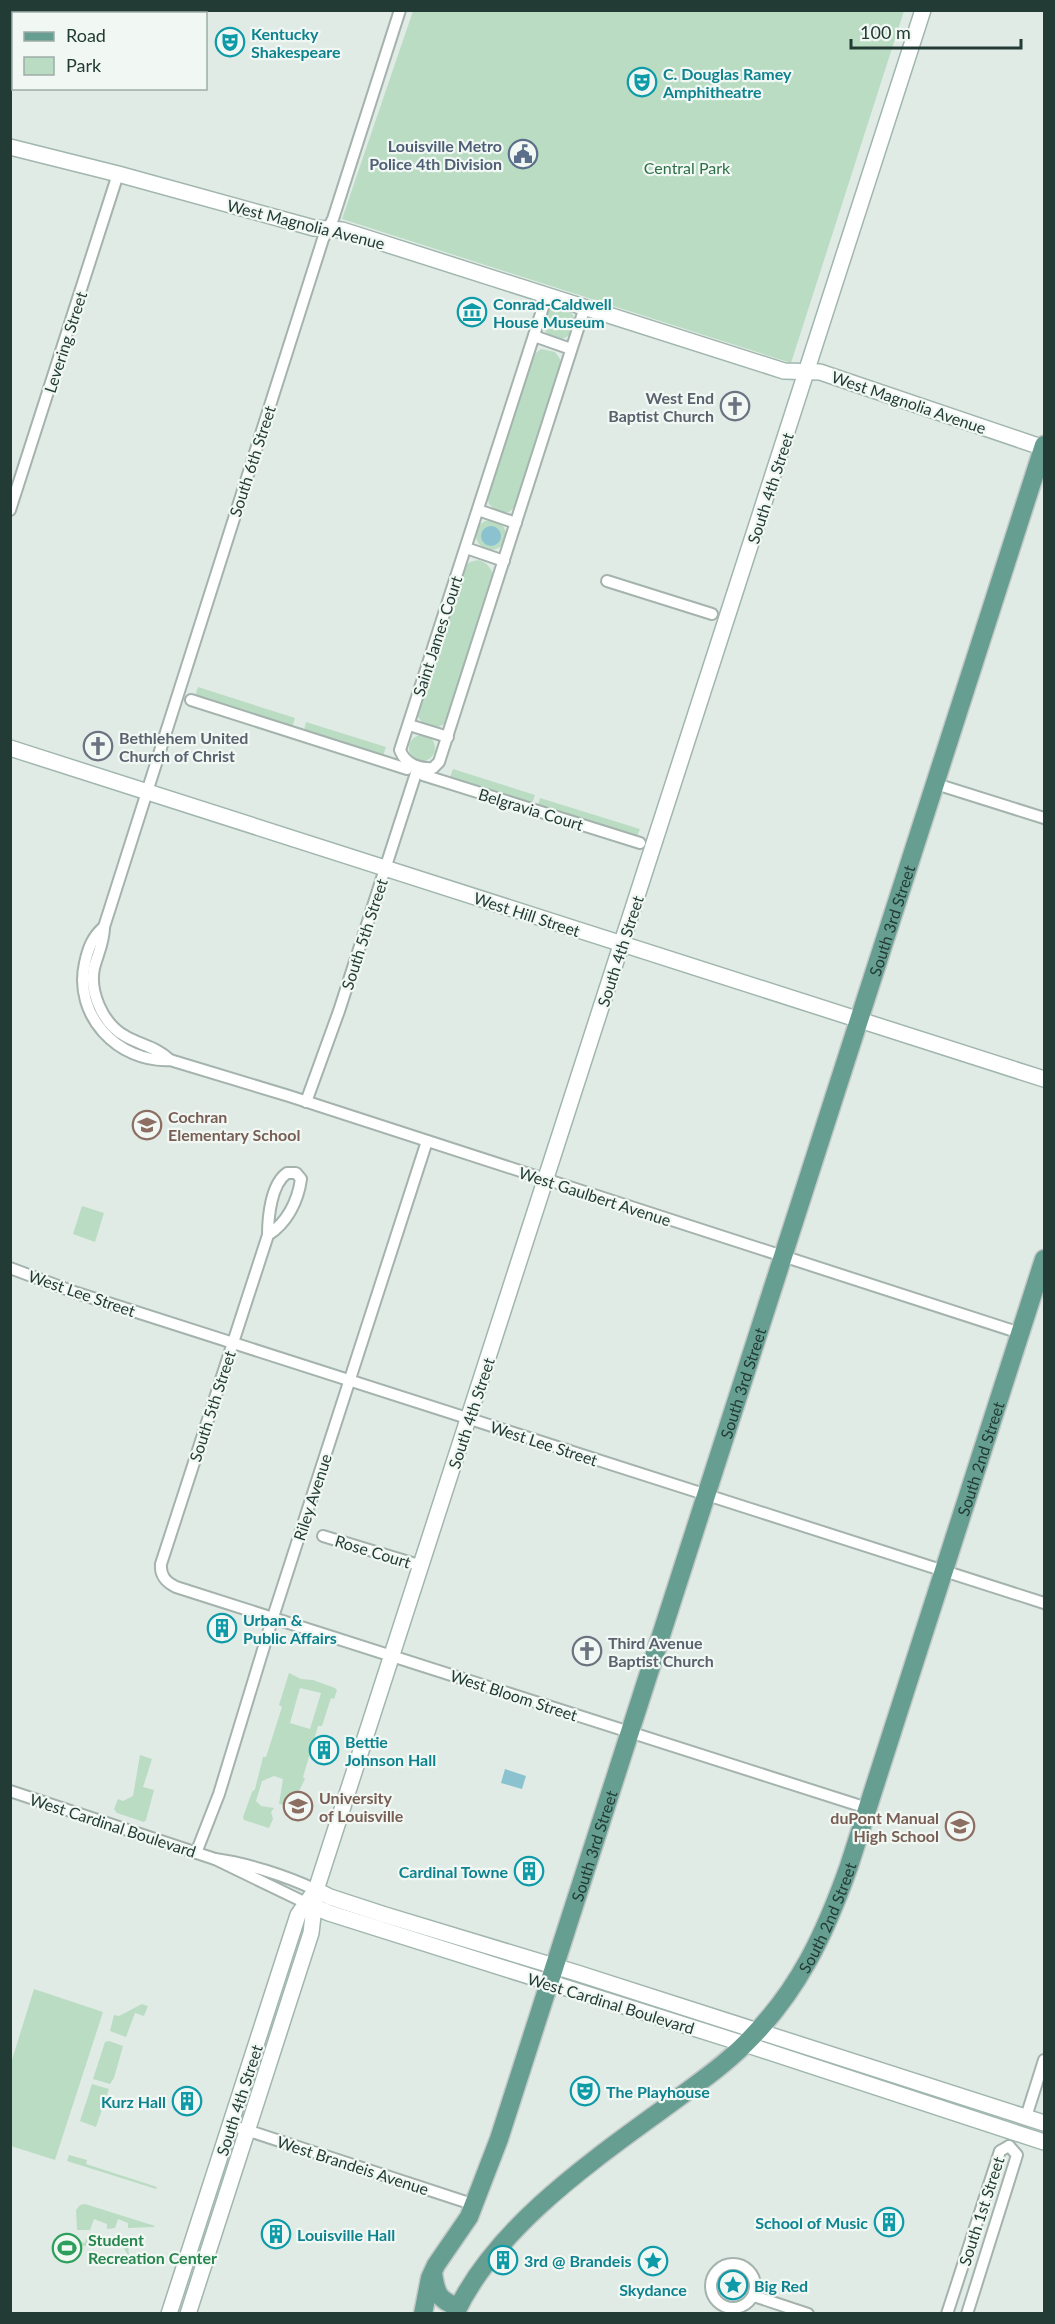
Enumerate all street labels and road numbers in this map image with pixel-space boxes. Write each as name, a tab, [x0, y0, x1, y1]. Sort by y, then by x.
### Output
street label: West Magnolia Avenue	[225, 195, 387, 253]
street label: Levering Street	[40, 289, 90, 395]
street label: West Magnolia Avenue	[829, 367, 989, 437]
street label: South 6th Street	[225, 403, 279, 519]
street label: South 4th Street	[743, 430, 797, 546]
street label: Saint James Court	[409, 573, 466, 699]
street label: Belgravia Court	[476, 784, 586, 834]
street label: South 3rd Street	[864, 862, 918, 978]
street label: South 5th Street	[337, 876, 391, 992]
street label: West Hill Street	[471, 888, 583, 940]
street label: South 4th Street	[593, 893, 647, 1009]
street label: West Gaulbert Avenue	[517, 1162, 673, 1230]
street label: West Lee Street	[26, 1266, 138, 1320]
street label: South 3rd Street	[716, 1325, 769, 1441]
street label: South 5th Street	[185, 1348, 239, 1464]
street label: South 4th Street	[444, 1355, 498, 1471]
street label: South 2nd Street	[953, 1399, 1007, 1518]
street label: West Lee Street	[488, 1417, 600, 1469]
street label: Riley Avenue	[289, 1451, 335, 1543]
street label: Rose Court	[333, 1530, 413, 1572]
street label: West Bloom Street	[448, 1666, 580, 1725]
street label: South 3rd Street	[567, 1787, 620, 1904]
street label: West Cardinal Boulevard	[28, 1789, 198, 1861]
street label: South 2nd Street	[794, 1860, 859, 1976]
street label: West Cardinal Boulevard	[525, 1969, 697, 2037]
street label: South 4th Street	[212, 2042, 266, 2158]
street label: West Brandeis Avenue	[275, 2132, 431, 2198]
street label: South 1st Street	[954, 2154, 1008, 2268]

